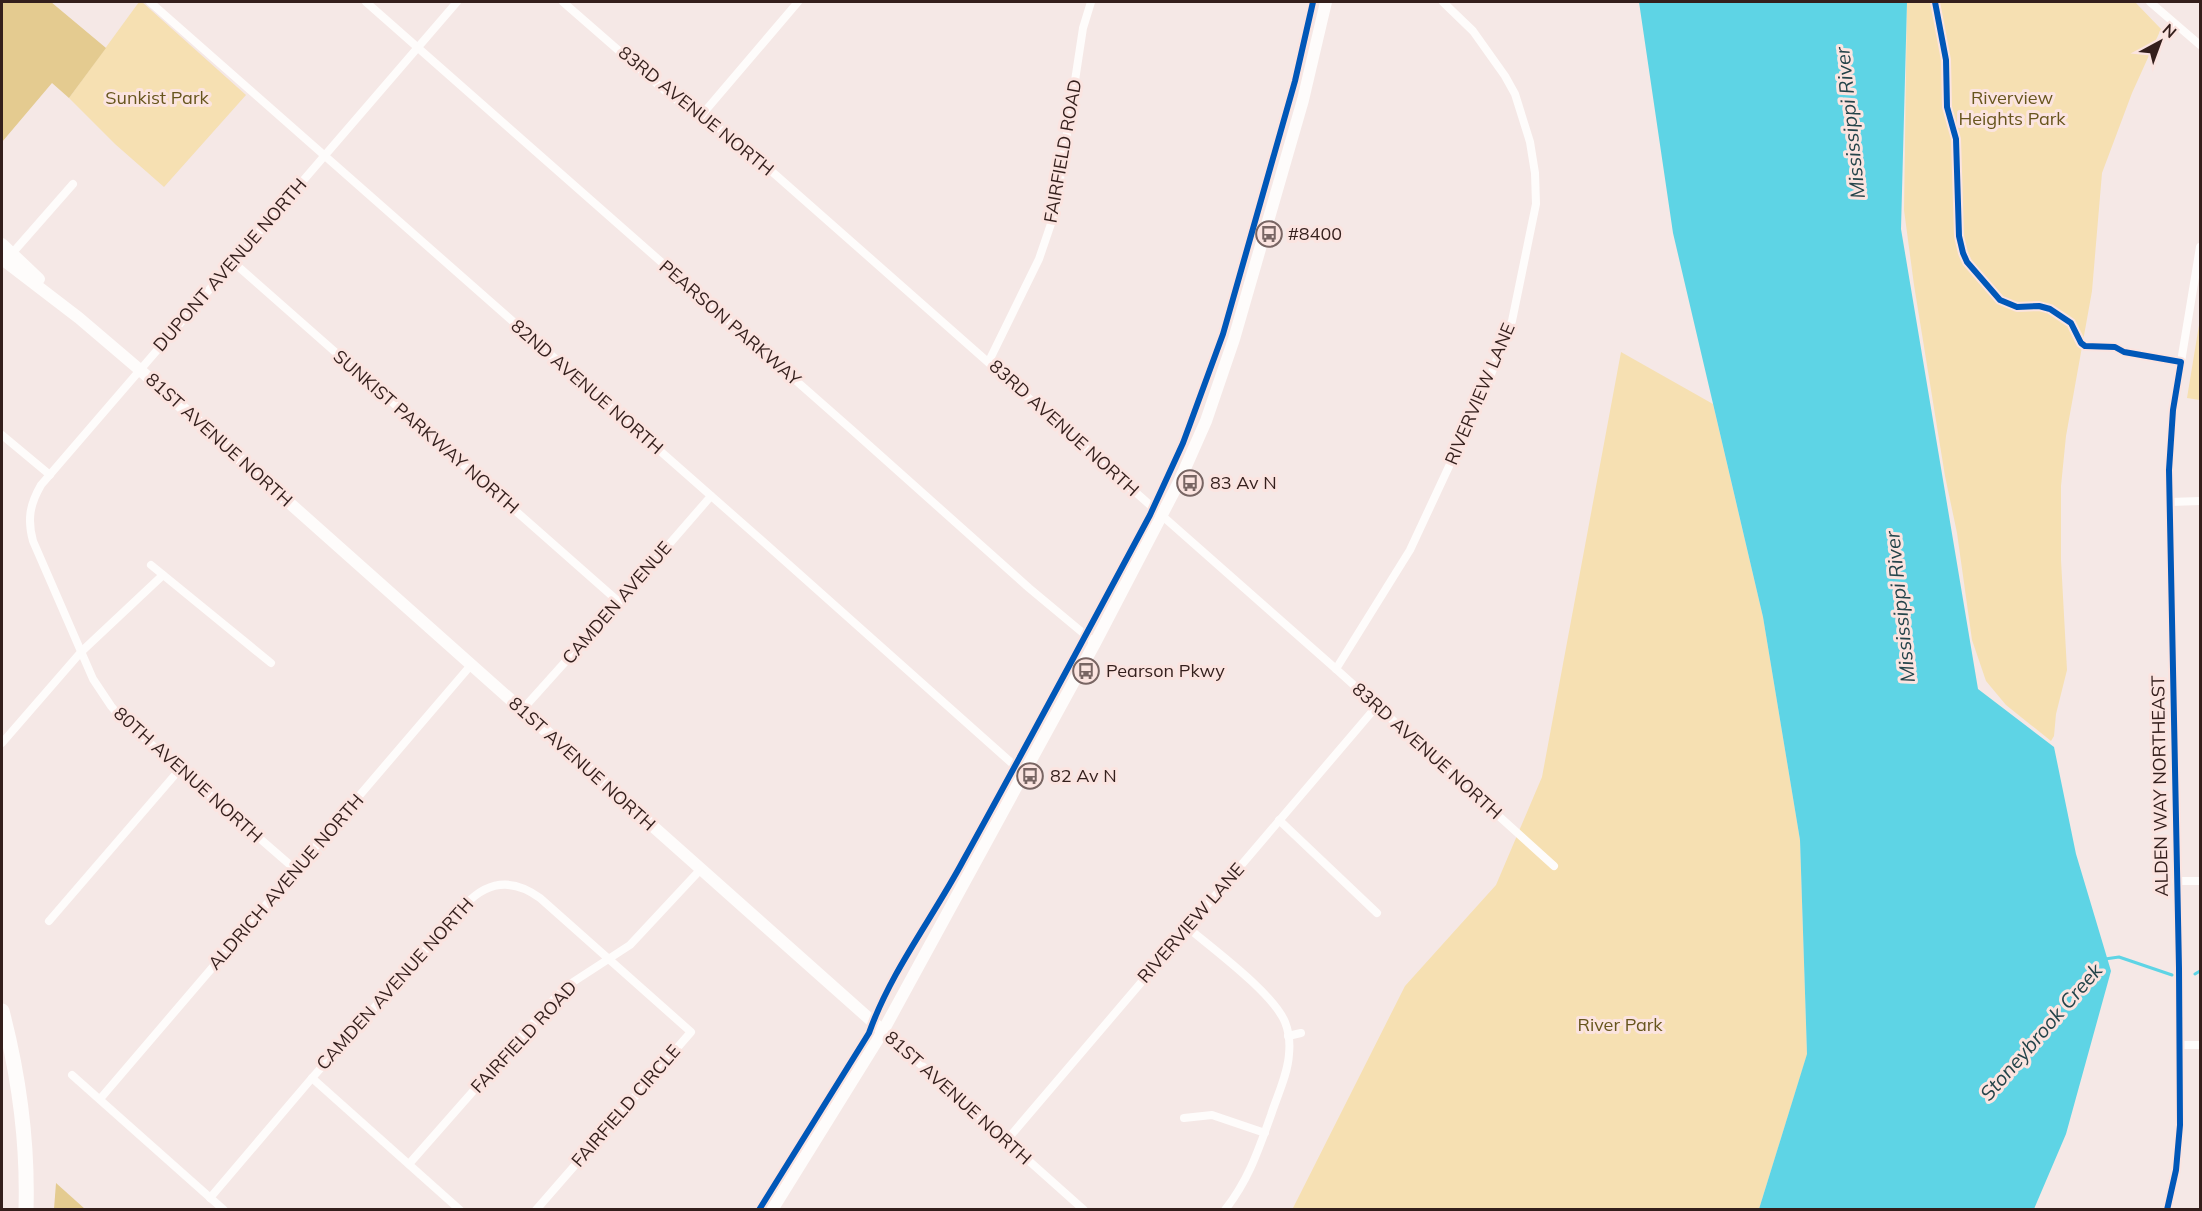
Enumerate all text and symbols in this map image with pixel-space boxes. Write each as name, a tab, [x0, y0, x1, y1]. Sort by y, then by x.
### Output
north arrow	[2130, 12, 2190, 72]
text: N	[2159, 19, 2181, 42]
street label: 83RD AVENUE NORTH	[614, 41, 779, 180]
water label: Mississippi River	[1829, 45, 1870, 200]
street label: FAIRFIELD ROAD	[1039, 77, 1086, 225]
park label: Sunkist Park	[105, 86, 209, 109]
park label: Riverview Heights Park	[1958, 86, 2066, 130]
street label: DUPONT AVENUE NORTH	[148, 173, 311, 356]
bus stop icon: #8400	[1254, 219, 1284, 249]
place label: #8400	[1288, 222, 1342, 245]
street label: PEARSON PARKWAY	[655, 255, 807, 391]
street label: 82ND AVENUE NORTH	[506, 314, 668, 459]
street label: RIVERVIEW LANE	[1439, 320, 1520, 468]
street label: SUNKIST PARKWAY NORTH	[329, 345, 524, 519]
street label: 83RD AVENUE NORTH	[985, 354, 1144, 501]
street label: 81ST AVENUE NORTH	[141, 368, 297, 512]
bus stop icon: 83 Av N	[1175, 468, 1205, 498]
place label: 83 Av N	[1210, 471, 1277, 494]
water label: Mississippi River	[1879, 529, 1920, 684]
street label: CAMDEN AVENUE	[557, 536, 676, 669]
bus stop icon: Pearson Pkwy	[1071, 656, 1101, 686]
place label: Pearson Pkwy	[1106, 659, 1225, 682]
street label: ALDEN WAY NORTHEAST	[2146, 675, 2173, 897]
street label: 83RD AVENUE NORTH	[1348, 677, 1507, 824]
street label: 81ST AVENUE NORTH	[504, 692, 660, 836]
street label: 80TH AVENUE NORTH	[109, 702, 267, 848]
bus stop icon: 82 Av N	[1015, 761, 1045, 791]
place label: 82 Av N	[1050, 764, 1117, 787]
street label: ALDRICH AVENUE NORTH	[203, 789, 368, 974]
street label: RIVERVIEW LANE	[1132, 858, 1249, 987]
street label: CAMDEN AVENUE NORTH	[311, 893, 478, 1075]
water label: Stoneybrook Creek	[1974, 957, 2108, 1106]
street label: FAIRFIELD ROAD	[466, 976, 582, 1098]
park label: River Park	[1577, 1013, 1663, 1036]
street label: 81ST AVENUE NORTH	[880, 1026, 1036, 1170]
street label: FAIRFIELD CIRCLE	[566, 1040, 685, 1172]

